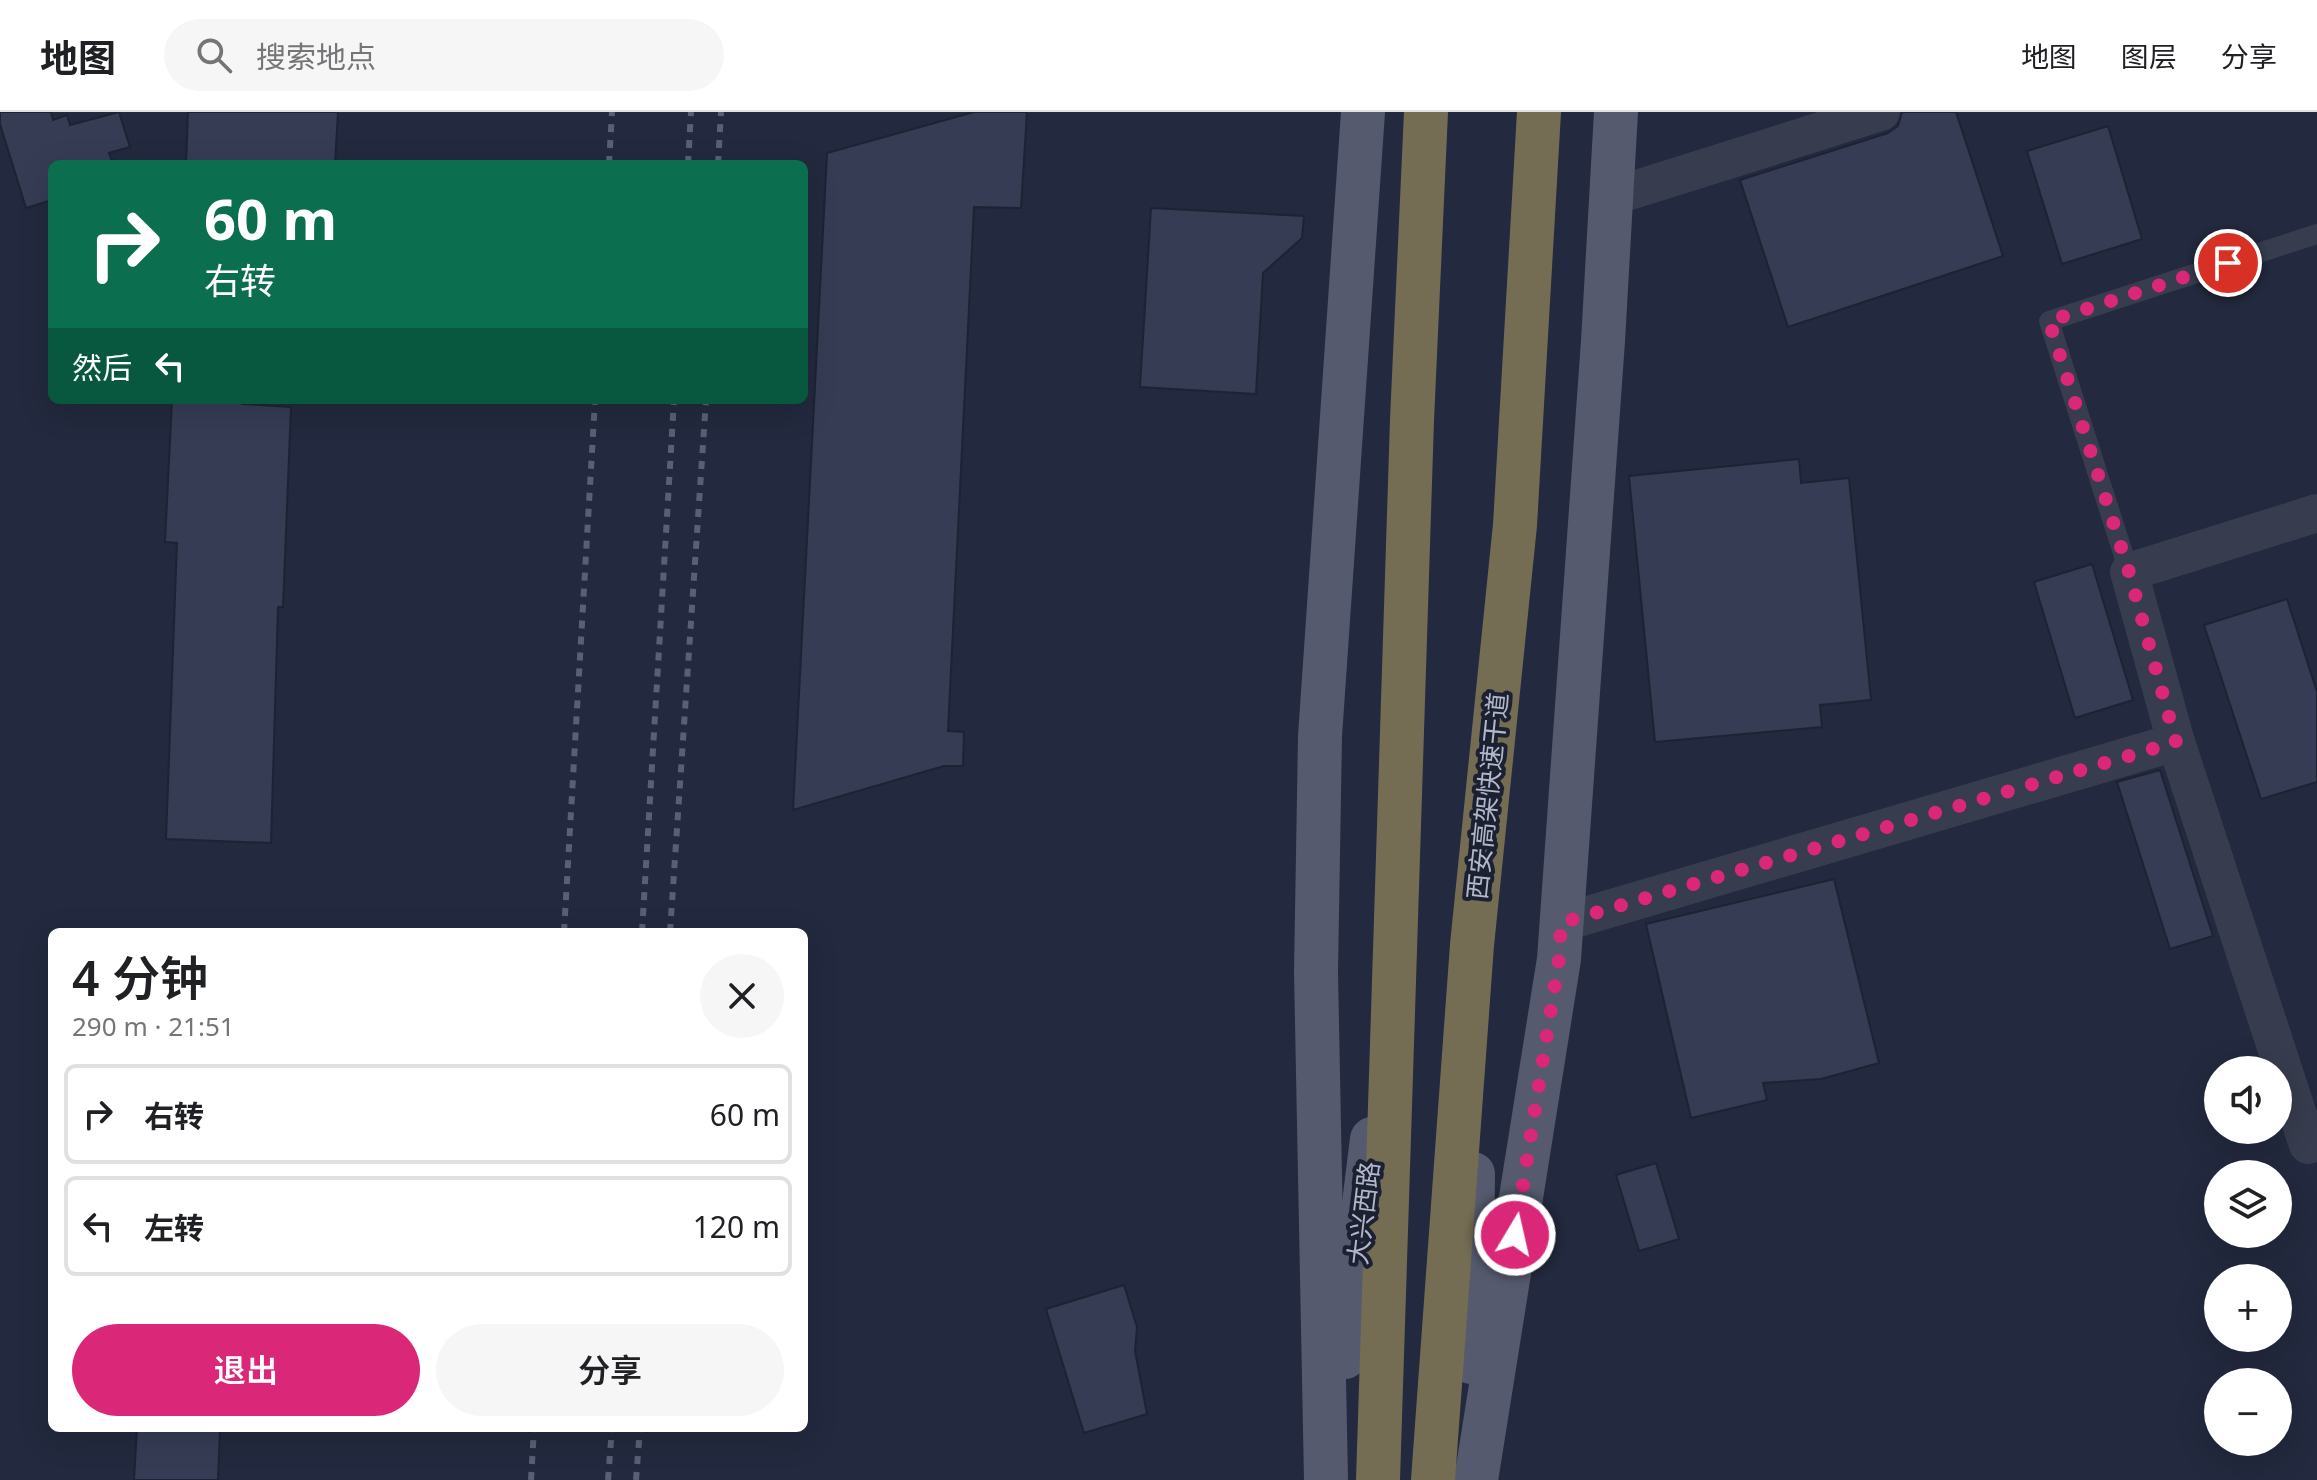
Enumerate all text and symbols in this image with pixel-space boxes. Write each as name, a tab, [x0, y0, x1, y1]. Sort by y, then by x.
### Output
search box	[164, 19, 724, 91]
text: 地图	[40, 31, 116, 83]
icon: search	[192, 33, 236, 77]
text: 搜索地点	[256, 36, 376, 77]
text: 地图	[2021, 37, 2077, 75]
text: 图层	[2121, 37, 2177, 75]
text: 分享	[2221, 37, 2277, 75]
text: 60 m	[204, 180, 337, 256]
icon: right	[72, 192, 176, 296]
pin	[2194, 229, 2262, 297]
icon: arrive	[2206, 241, 2250, 285]
text: 右转	[204, 256, 276, 305]
icon: left	[148, 344, 192, 388]
text: 然后	[72, 347, 132, 388]
street label: 西安高架快速干道	[1458, 691, 1516, 901]
text: 4 分钟	[72, 945, 208, 1010]
button: close	[700, 954, 784, 1038]
text: 290 m · 21:51	[72, 1008, 235, 1044]
map controls	[2204, 1056, 2292, 1456]
button: sound	[2204, 1056, 2292, 1144]
icon: right	[76, 1092, 120, 1136]
text: 60 m	[710, 1094, 780, 1135]
text: 右转	[144, 1095, 204, 1136]
street label: 大兴西路	[1339, 1159, 1387, 1267]
button: layers	[2204, 1160, 2292, 1248]
position arrow	[1473, 1193, 1557, 1277]
icon: left	[76, 1204, 120, 1248]
text: 120 m	[693, 1206, 780, 1247]
text: 左转	[144, 1207, 204, 1248]
button: +	[2204, 1264, 2292, 1352]
button: 退出	[72, 1324, 420, 1416]
button: 分享	[436, 1324, 784, 1416]
button: −	[2204, 1368, 2292, 1456]

